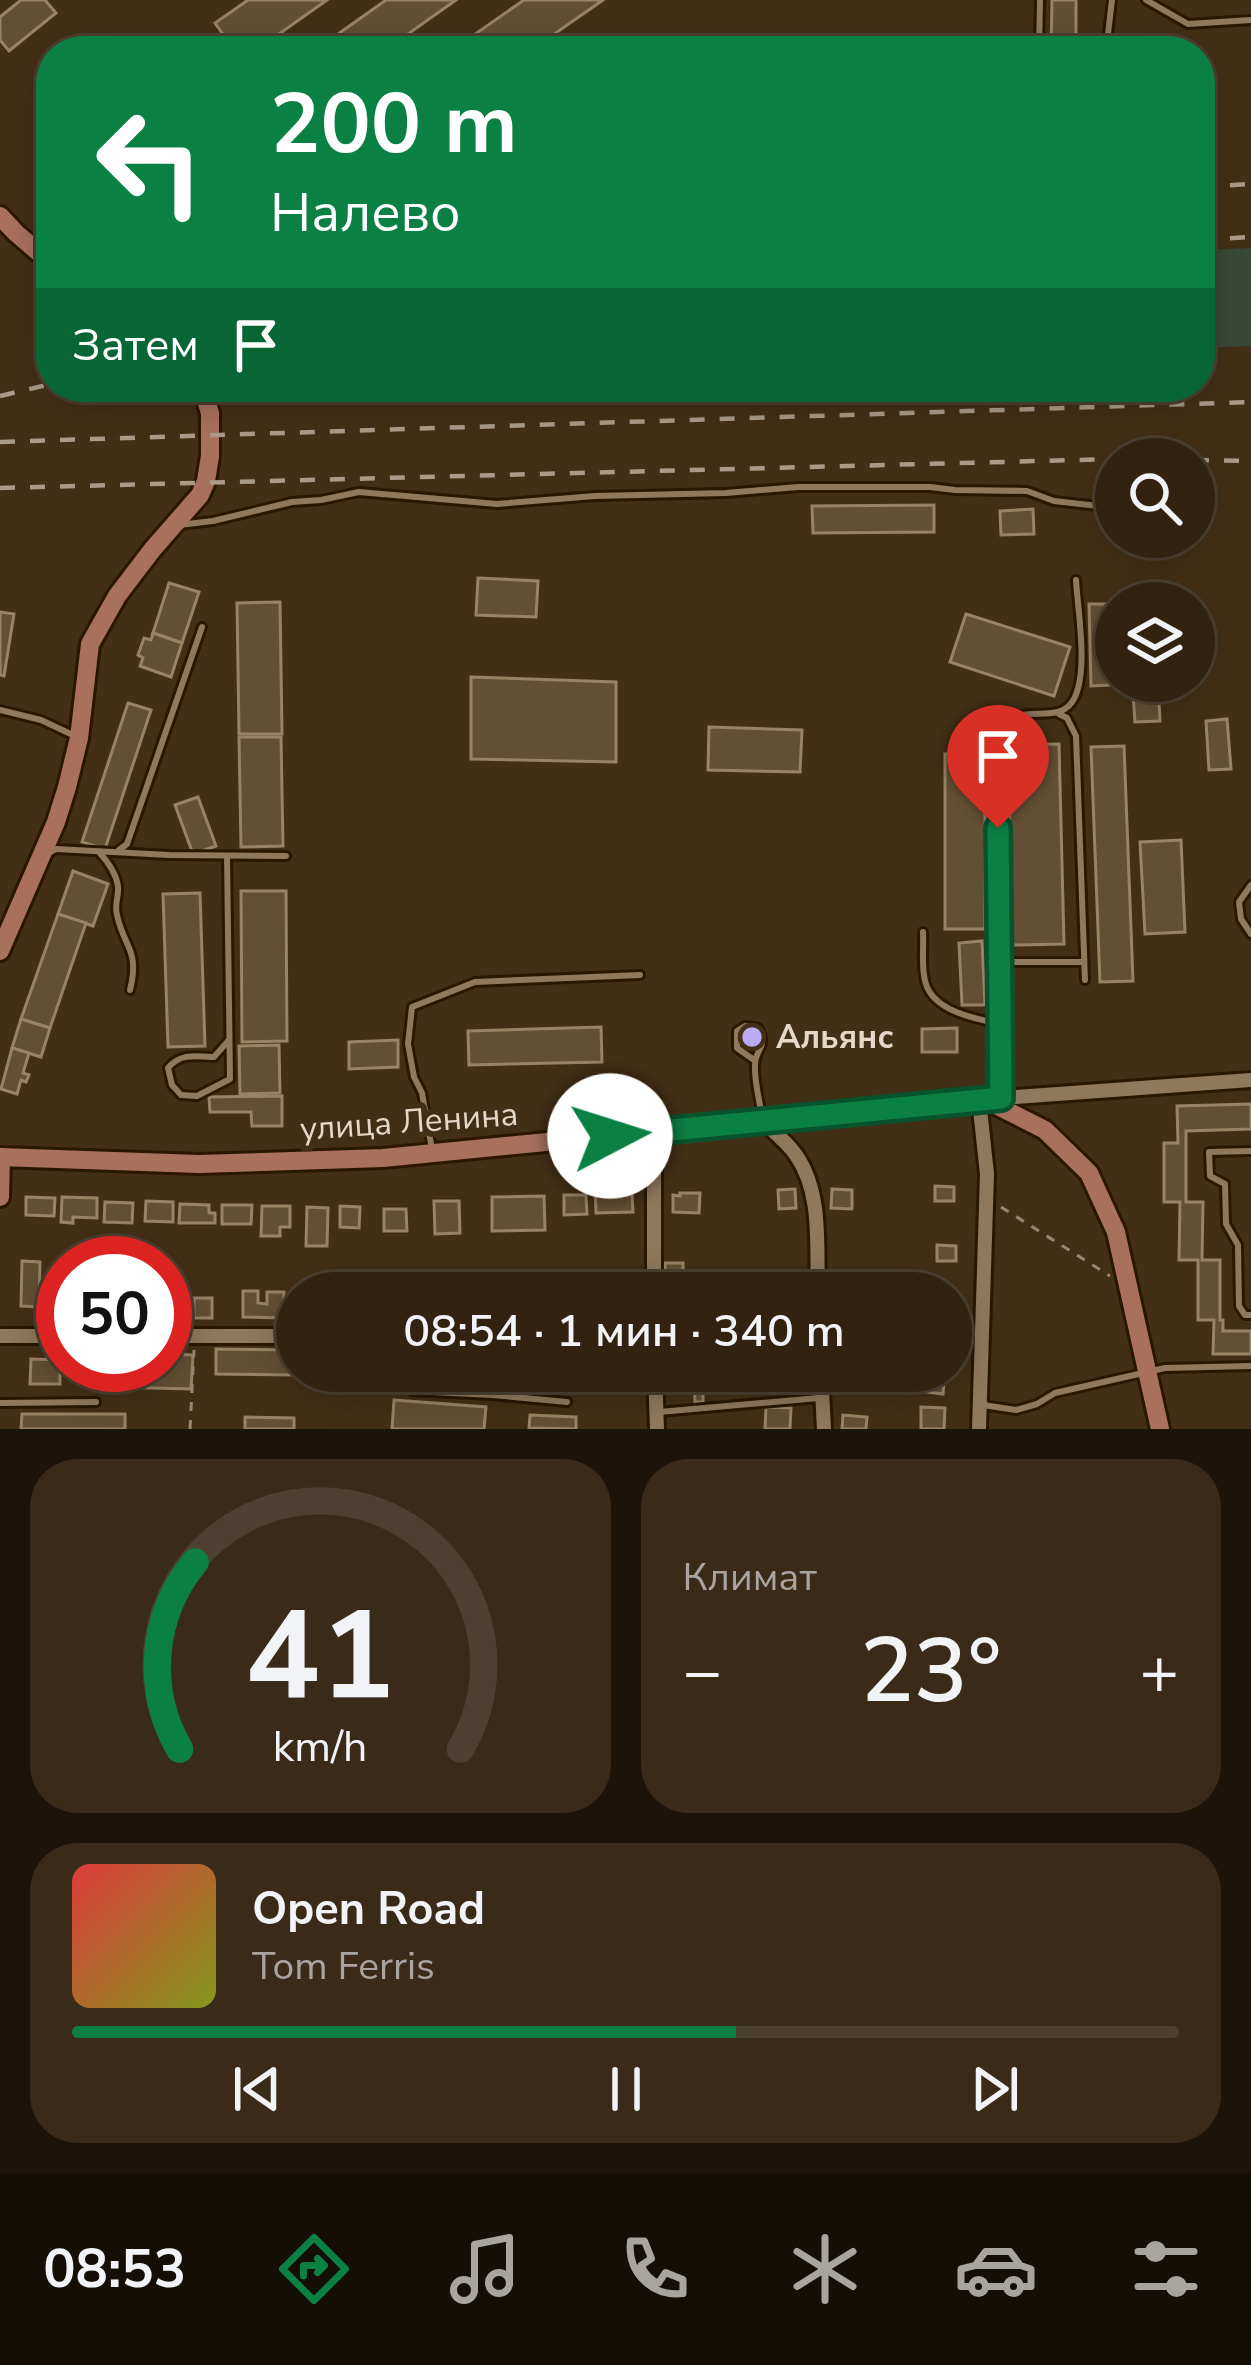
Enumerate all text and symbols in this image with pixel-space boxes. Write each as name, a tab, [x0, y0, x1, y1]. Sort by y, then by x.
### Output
text: 200 m	[270, 67, 518, 182]
icon: left	[72, 84, 228, 240]
text: Налево	[270, 176, 461, 250]
icon: arrive	[223, 312, 289, 378]
text: Затем	[72, 315, 199, 376]
map controls	[1095, 438, 1215, 702]
button: search	[1095, 438, 1215, 558]
button: layers	[1095, 582, 1215, 702]
pin	[947, 705, 1049, 828]
icon: arrive	[965, 723, 1031, 789]
place label: Альянс	[776, 1015, 893, 1060]
marker: Альянс	[739, 1024, 765, 1050]
position arrow	[547, 1073, 673, 1199]
street label: улица Ленина	[298, 1092, 520, 1152]
speed limit sign: 50	[36, 1236, 192, 1392]
text: 08:54 · 1 мин · 340 m	[403, 1301, 845, 1362]
text: Климат	[683, 1551, 817, 1604]
text: 41	[245, 1572, 395, 1742]
text: 23°	[860, 1610, 1002, 1733]
text: −	[683, 1627, 722, 1717]
text: +	[1139, 1627, 1179, 1717]
text: km/h	[273, 1718, 368, 1776]
text: Open Road	[252, 1879, 485, 1940]
text: Tom Ferris	[252, 1940, 435, 1993]
icon: previous	[224, 2056, 290, 2122]
icon: pause	[593, 2056, 659, 2122]
icon: next	[962, 2056, 1028, 2122]
icon: directions	[272, 2227, 356, 2311]
icon: music	[443, 2227, 527, 2311]
icon: phone	[613, 2227, 697, 2311]
icon: climate	[783, 2227, 867, 2311]
icon: car	[954, 2227, 1038, 2311]
icon: filters	[1124, 2227, 1208, 2311]
text: 08:53	[43, 2232, 186, 2306]

